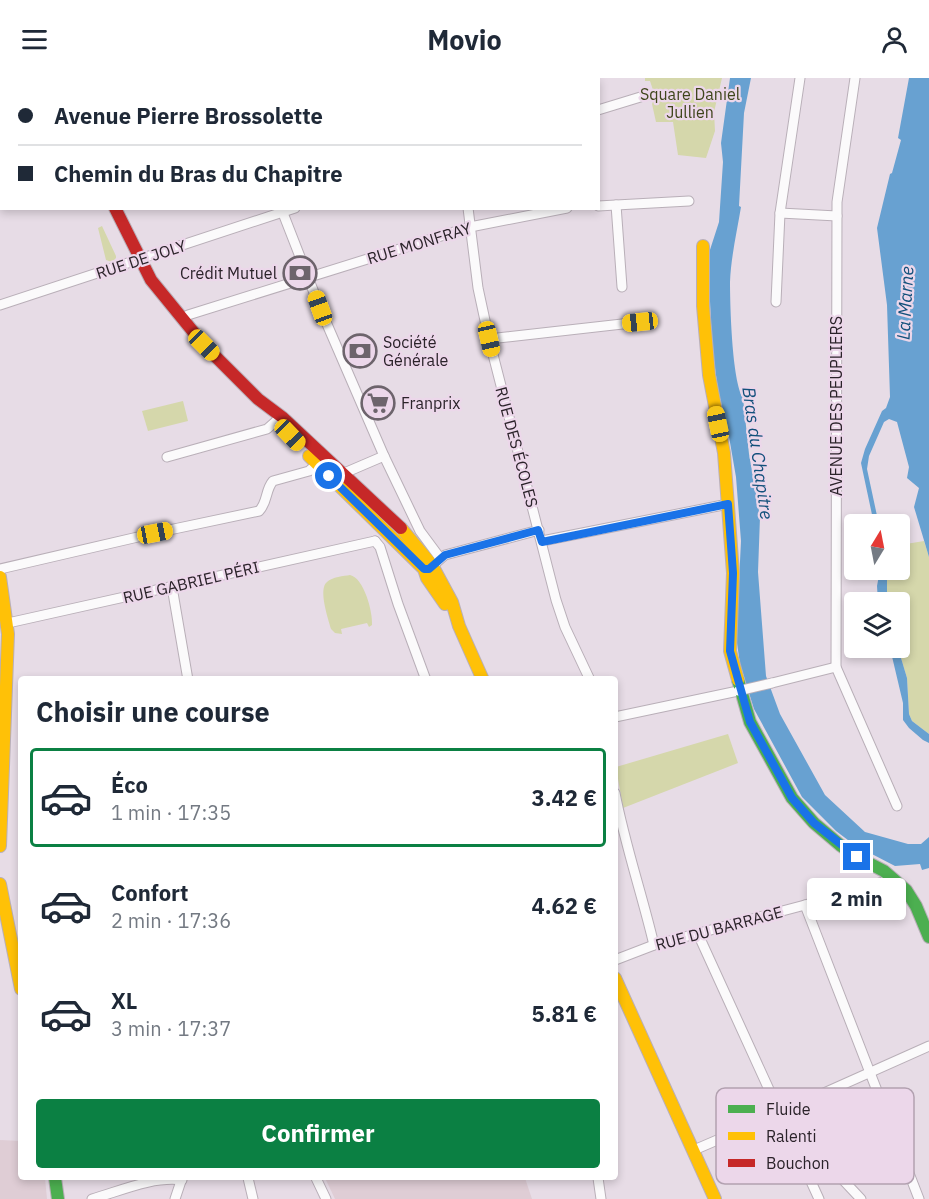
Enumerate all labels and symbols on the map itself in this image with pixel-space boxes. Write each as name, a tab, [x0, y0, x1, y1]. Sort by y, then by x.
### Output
park label: Square Daniel Jullien	[640, 84, 740, 122]
street label: RUE MONFRAY	[365, 218, 474, 268]
street label: RUE DE JOLY	[93, 235, 189, 283]
bank icon: Crédit Mutuel	[282, 255, 318, 291]
place label: Crédit Mutuel	[180, 263, 277, 283]
water label: La Marne	[892, 266, 918, 340]
car	[305, 288, 335, 328]
car	[621, 311, 659, 333]
street label: AVENUE DES PEUPLIERS	[826, 316, 846, 496]
car	[476, 319, 502, 359]
car	[185, 326, 223, 364]
place label: Société Générale	[383, 332, 448, 370]
bank icon: Société Générale	[342, 333, 378, 369]
street label: RUE DES ÉCOLES	[491, 384, 544, 510]
supermarket icon: Franprix	[360, 385, 396, 421]
water label: Bras du Chapitre	[737, 385, 779, 521]
place label: Franprix	[401, 393, 460, 413]
car	[705, 405, 731, 443]
car	[271, 416, 309, 454]
route start	[315, 462, 342, 489]
north arrow	[844, 514, 910, 580]
car	[136, 521, 174, 545]
street label: RUE GABRIEL PÉRI	[121, 556, 261, 607]
route end	[843, 843, 870, 870]
callout: 2 min	[808, 878, 906, 920]
street label: RUE DU BARRAGE	[653, 901, 785, 955]
legend	[716, 1088, 914, 1184]
text: Fluide	[766, 1099, 811, 1119]
text: Ralenti	[766, 1126, 816, 1146]
text: Bouchon	[766, 1153, 830, 1173]

